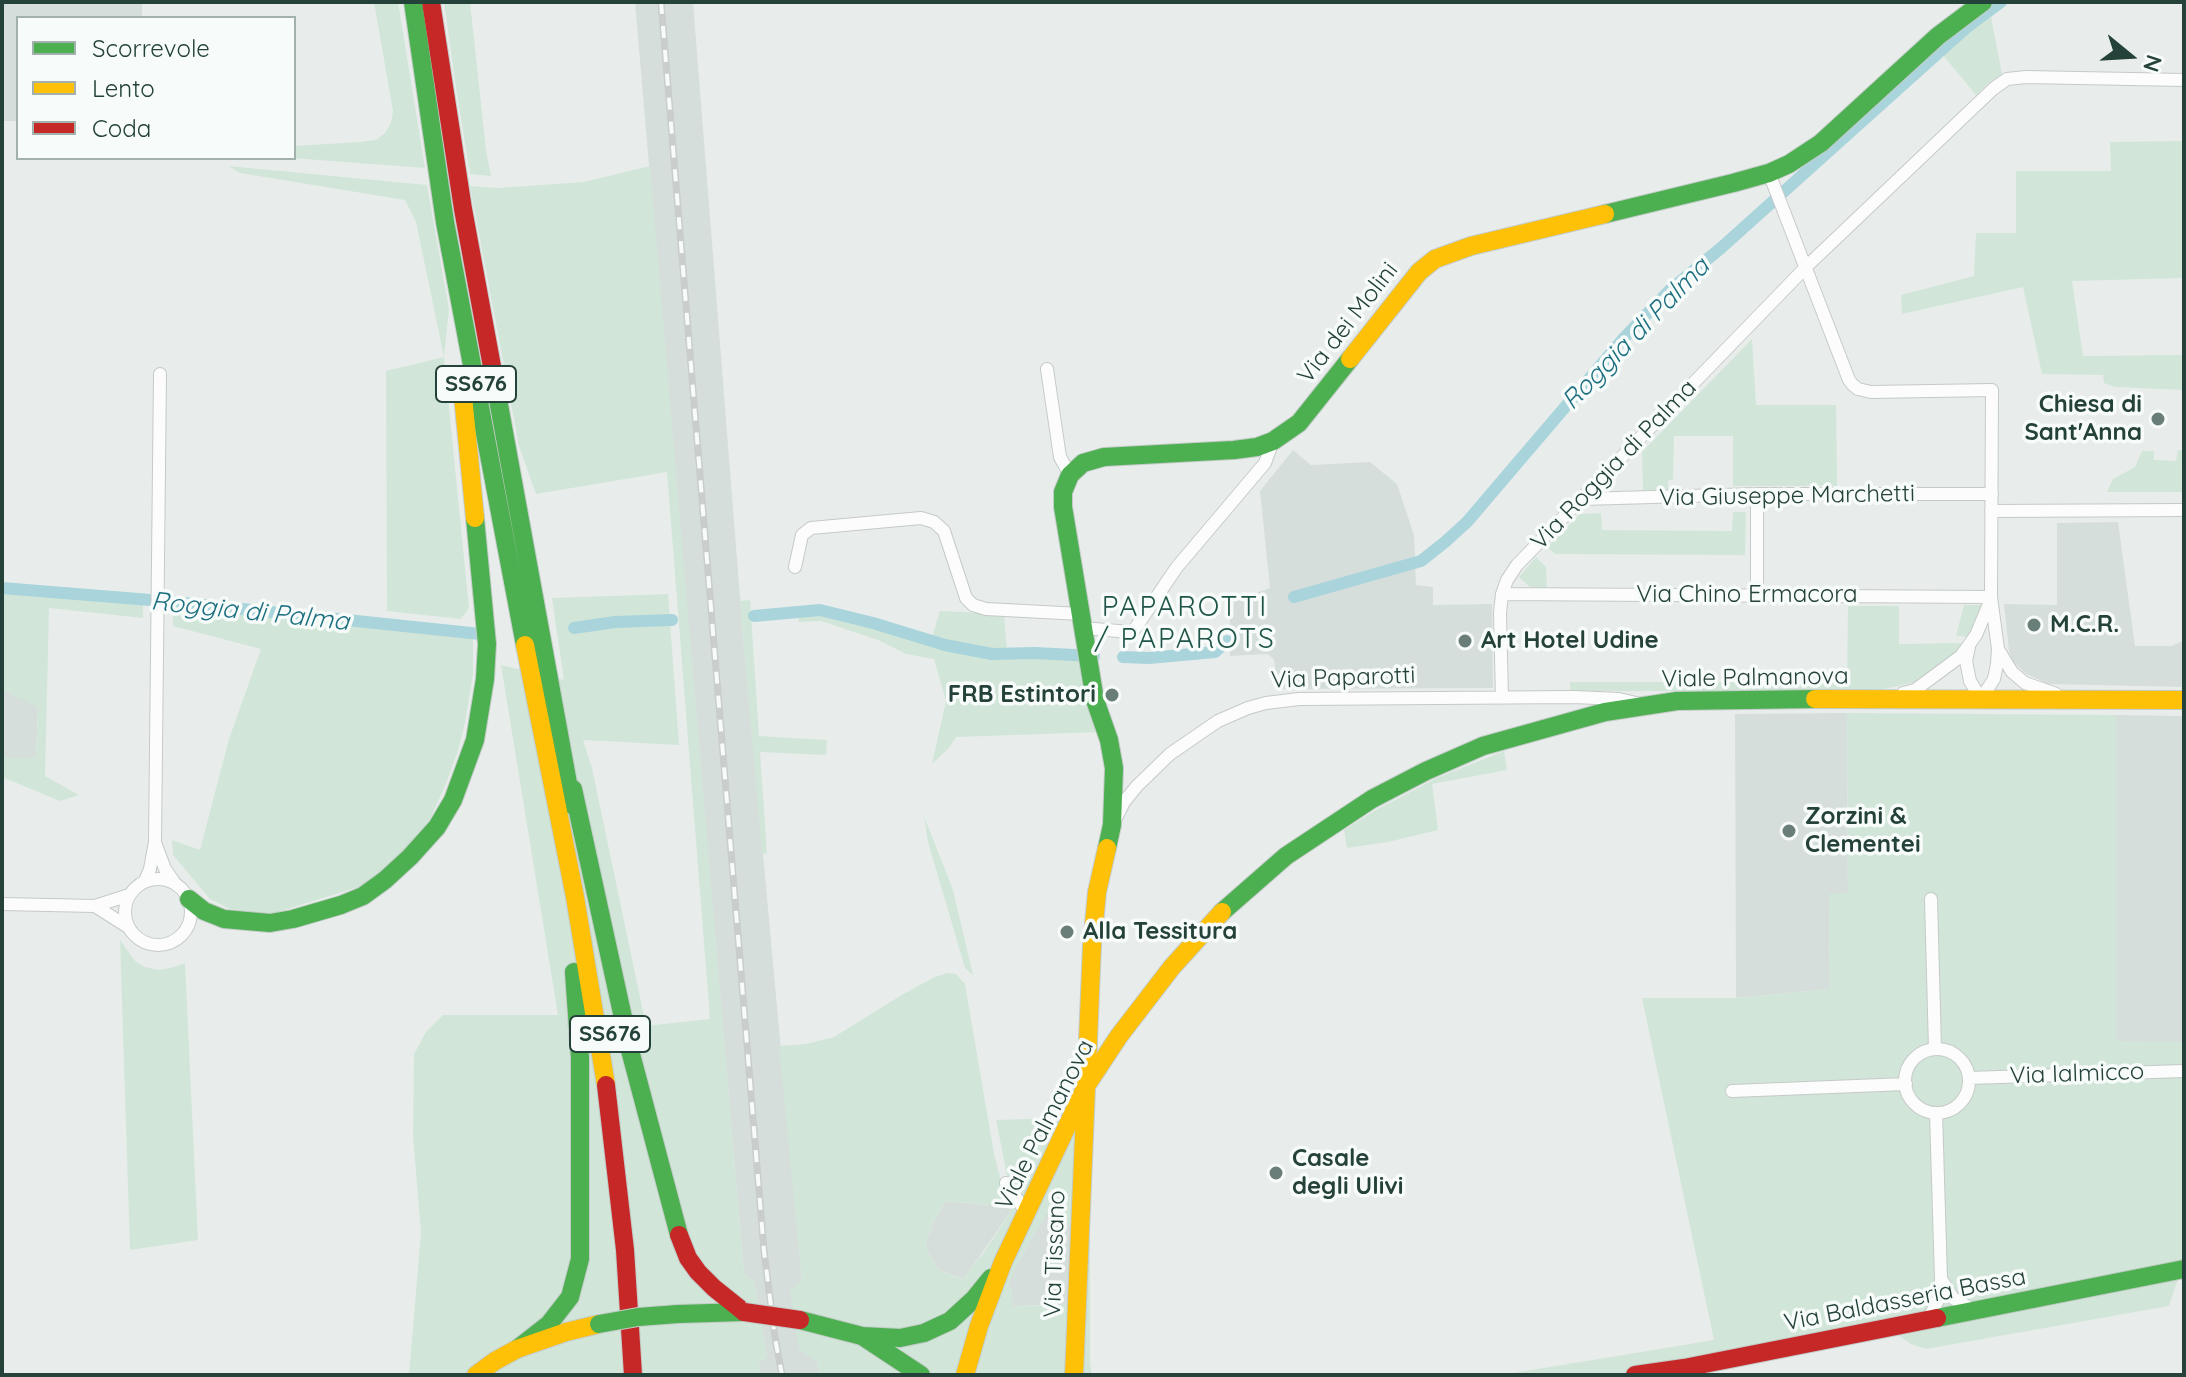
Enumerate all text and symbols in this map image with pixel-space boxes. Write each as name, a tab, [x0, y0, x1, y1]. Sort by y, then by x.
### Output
legend	[16, 16, 296, 160]
north arrow	[2090, 16, 2170, 96]
text: Scorrevole	[92, 33, 210, 63]
text: N	[2137, 51, 2169, 75]
text: Lento	[92, 73, 155, 103]
text: Coda	[92, 113, 151, 143]
water label: Roggia di Palma	[1556, 252, 1716, 416]
street label: Via dei Molini	[1292, 257, 1404, 389]
road number: SS676	[436, 366, 516, 402]
street label: Via Roggia di Palma	[1525, 374, 1703, 556]
place label: Chiesa di Sant'Anna	[2024, 391, 2142, 447]
marker: Chiesa di Sant'Anna	[2149, 410, 2167, 428]
street label: Via Giuseppe Marchetti	[1659, 479, 1915, 513]
street label: Via Chino Ermacora	[1636, 581, 1858, 609]
water label: Roggia di Palma	[149, 586, 351, 638]
district label: PAPAROTTI / PAPAROTS	[1094, 591, 1276, 657]
place label: M.C.R.	[2050, 611, 2119, 639]
marker: M.C.R.	[2025, 616, 2043, 634]
place label: Art Hotel Udine	[1481, 627, 1659, 655]
marker: Art Hotel Udine	[1456, 632, 1474, 650]
street label: Via Paparotti	[1270, 661, 1416, 695]
street label: Viale Palmanova	[1661, 662, 1849, 694]
place label: FRB Estintori	[948, 681, 1096, 709]
marker: FRB Estintori	[1103, 686, 1121, 704]
place label: Zorzini & Clementei	[1805, 803, 1921, 859]
marker: Zorzini & Clementei	[1780, 822, 1798, 840]
place label: Alla Tessitura	[1083, 918, 1237, 946]
marker: Alla Tessitura	[1058, 923, 1076, 941]
road number: SS676	[570, 1016, 650, 1052]
street label: Viale Palmanova	[990, 1035, 1100, 1215]
street label: Via Ialmicco	[2009, 1057, 2145, 1091]
place label: Casale degli Ulivi	[1292, 1145, 1404, 1201]
marker: Casale degli Ulivi	[1267, 1164, 1285, 1182]
street label: Via Tissano	[1038, 1190, 1072, 1318]
street label: Via Baldasseria Bassa	[1782, 1262, 2028, 1338]

